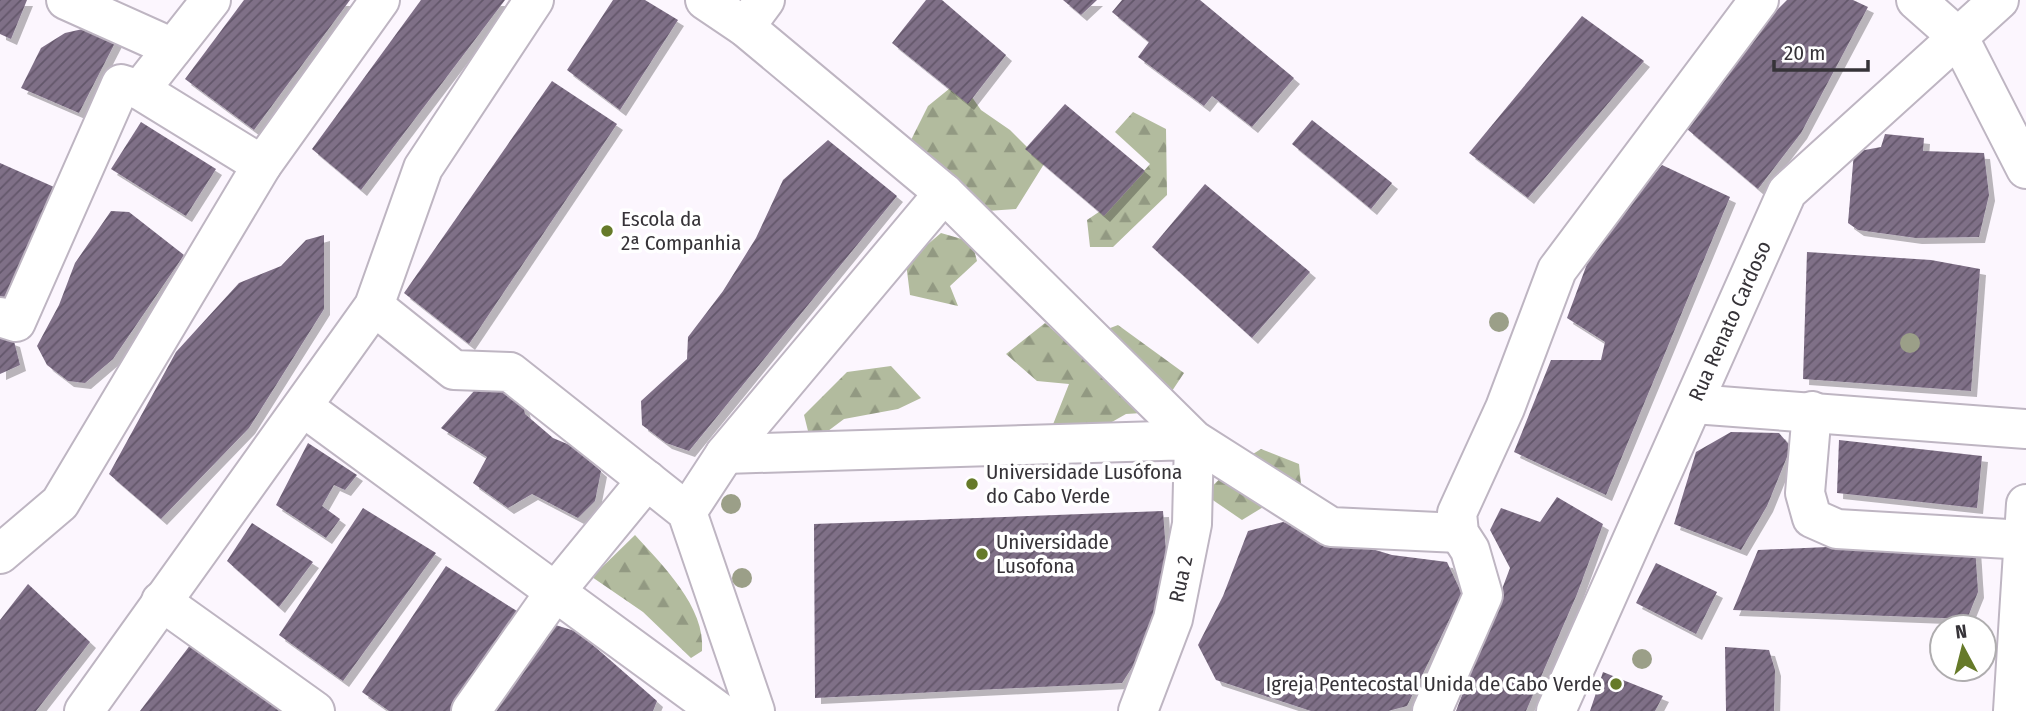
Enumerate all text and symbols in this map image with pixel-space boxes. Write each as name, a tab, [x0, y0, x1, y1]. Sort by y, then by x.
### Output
scale bar	[1774, 28, 1868, 72]
text: 20 m	[1784, 40, 1825, 66]
place label: Escola da 2ª Companhia	[621, 206, 741, 256]
marker: Escola da 2ª Companhia	[599, 223, 615, 239]
street label: Rua Renato Cardoso	[1683, 237, 1777, 405]
place label: Universidade Lusófona do Cabo Verde	[986, 459, 1182, 509]
marker: Universidade Lusófona do Cabo Verde	[964, 476, 980, 492]
place label: Universidade Lusofona	[996, 529, 1109, 579]
marker: Universidade Lusofona	[974, 546, 990, 562]
street label: Rua 2	[1163, 553, 1199, 605]
north arrow	[1928, 613, 1998, 683]
text: N	[1954, 620, 1968, 644]
place label: Igreja Pentecostal Unida de Cabo Verde	[1266, 671, 1602, 697]
marker: Igreja Pentecostal Unida de Cabo Verde	[1608, 676, 1624, 692]

